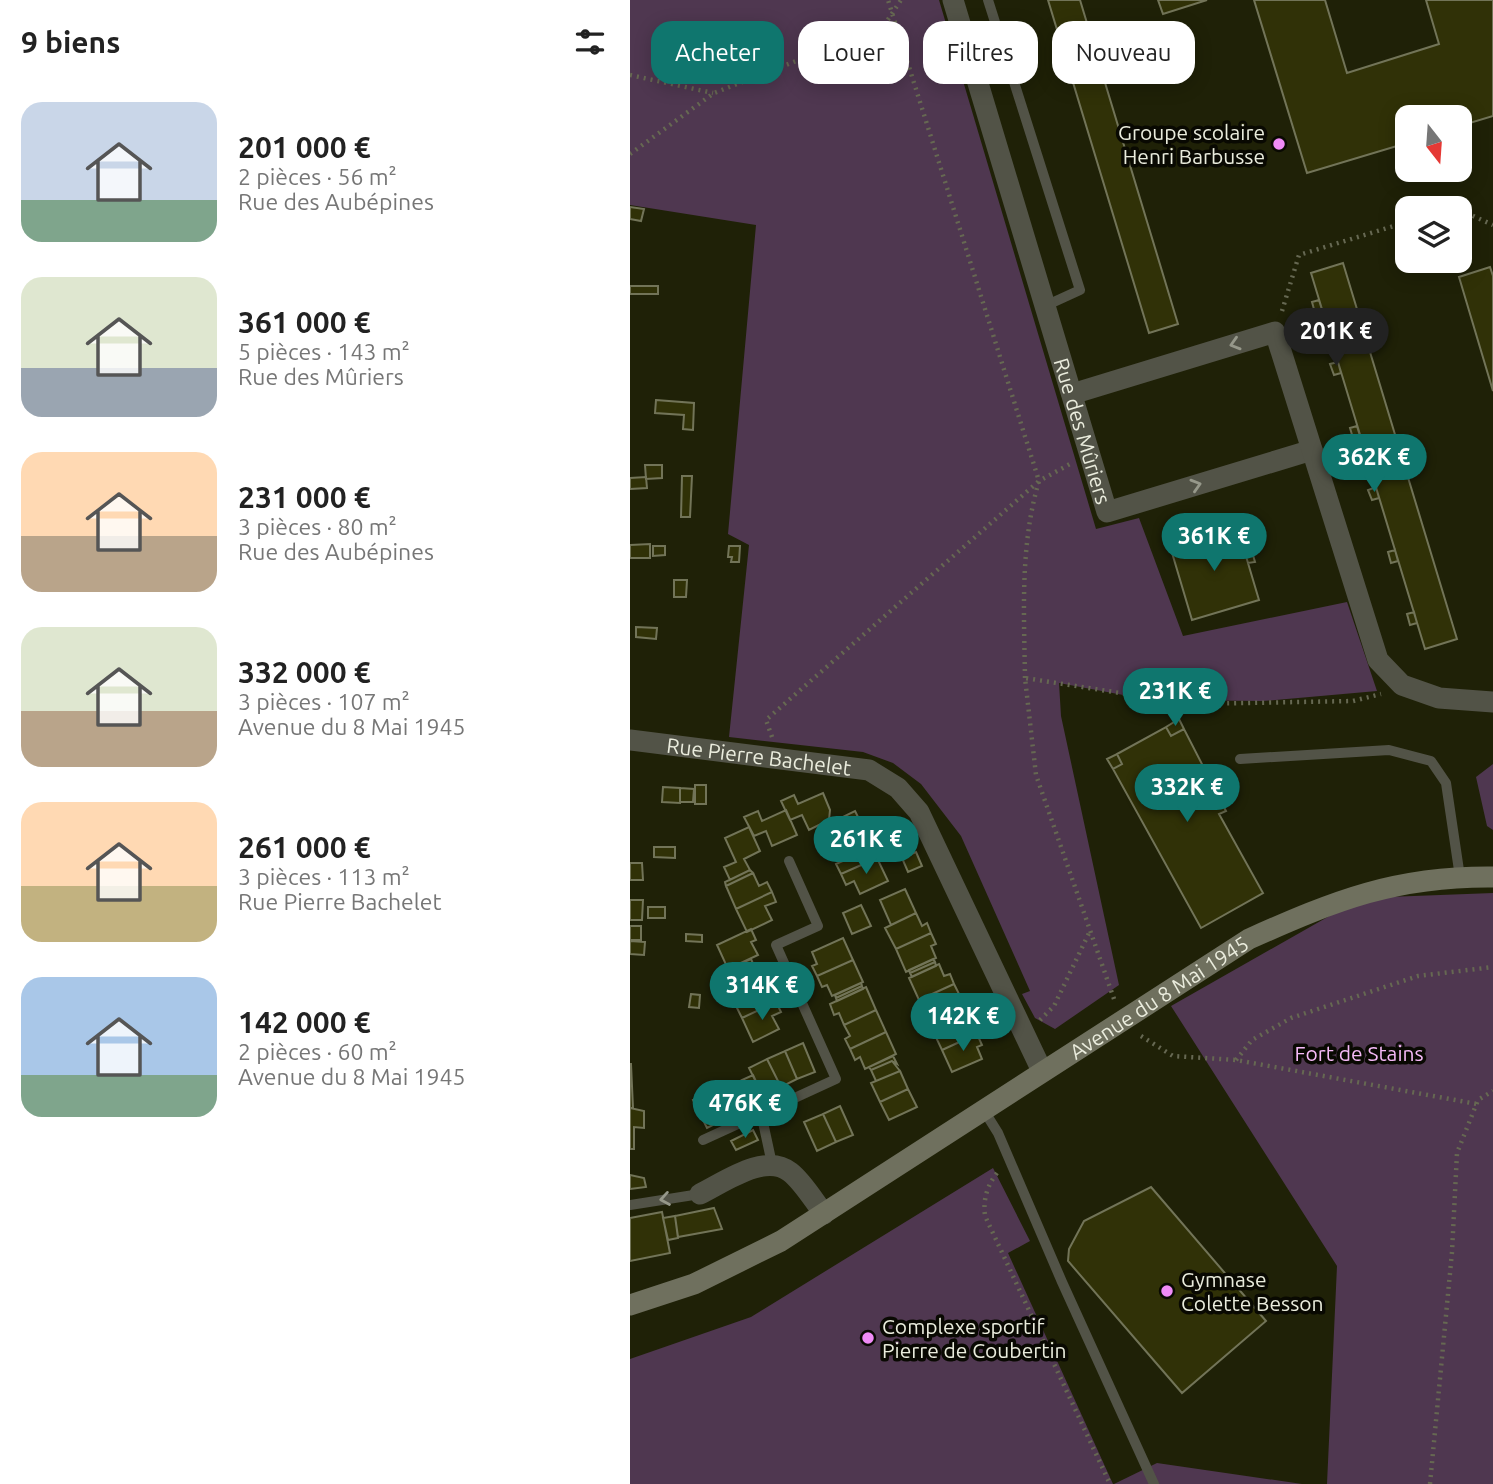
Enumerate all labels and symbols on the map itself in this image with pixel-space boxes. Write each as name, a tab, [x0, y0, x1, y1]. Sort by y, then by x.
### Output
north arrow	[1395, 105, 1472, 182]
place label: Groupe scolaire Henri Barbusse	[1118, 120, 1265, 168]
marker: Groupe scolaire Henri Barbusse	[1271, 136, 1287, 152]
pin: 201K €	[1279, 308, 1393, 368]
one-way arrow	[1229, 336, 1241, 351]
street label: Rue des Mûriers	[1049, 355, 1116, 507]
pin: 362K €	[1317, 434, 1431, 494]
one-way arrow	[1189, 479, 1201, 494]
pin: 361K €	[1157, 514, 1271, 573]
pin: 231K €	[1118, 668, 1232, 728]
street label: Rue Pierre Bachelet	[665, 733, 853, 780]
pin: 332K €	[1130, 764, 1244, 824]
pin: 261K €	[809, 816, 923, 876]
street label: Avenue du 8 Mai 1945	[1065, 931, 1253, 1064]
pin: 314K €	[705, 962, 819, 1022]
pin: 142K €	[906, 993, 1020, 1053]
park label: Fort de Stains	[1294, 1041, 1424, 1065]
pin: 476K €	[688, 1080, 802, 1140]
one-way arrow	[659, 1191, 671, 1206]
place label: Gymnase Colette Besson	[1181, 1267, 1324, 1315]
marker: Gymnase Colette Besson	[1159, 1283, 1175, 1299]
place label: Complexe sportif Pierre de Coubertin	[882, 1314, 1067, 1362]
marker: Complexe sportif Pierre de Coubertin	[860, 1330, 876, 1346]

